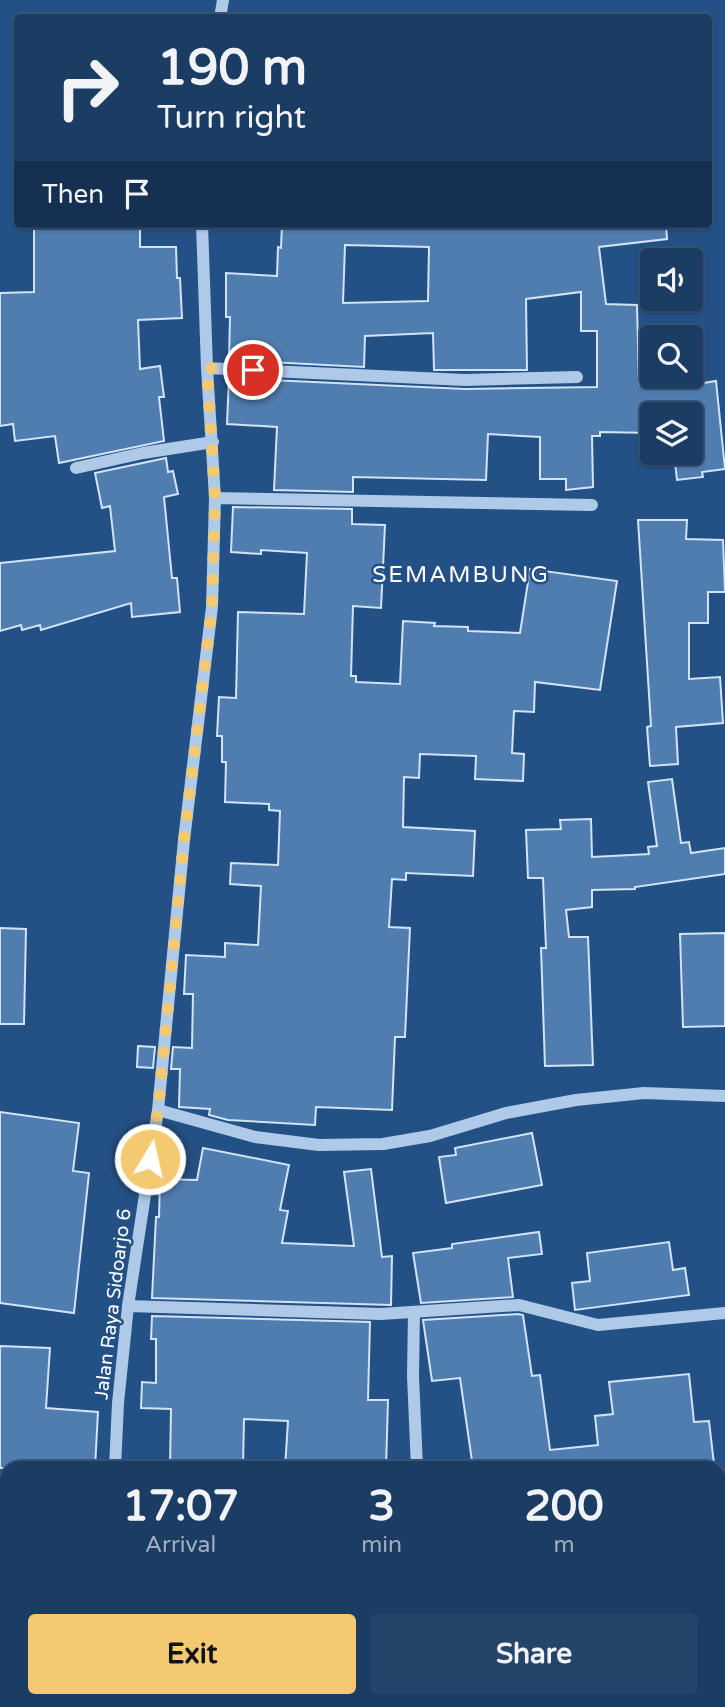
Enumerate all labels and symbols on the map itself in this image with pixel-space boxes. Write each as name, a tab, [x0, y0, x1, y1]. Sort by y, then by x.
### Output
pin	[223, 340, 283, 400]
district label: SEMAMBUNG	[372, 561, 550, 589]
position arrow	[113, 1122, 187, 1196]
street label: Jalan Raya Sidoarjo 6	[90, 1207, 136, 1401]

